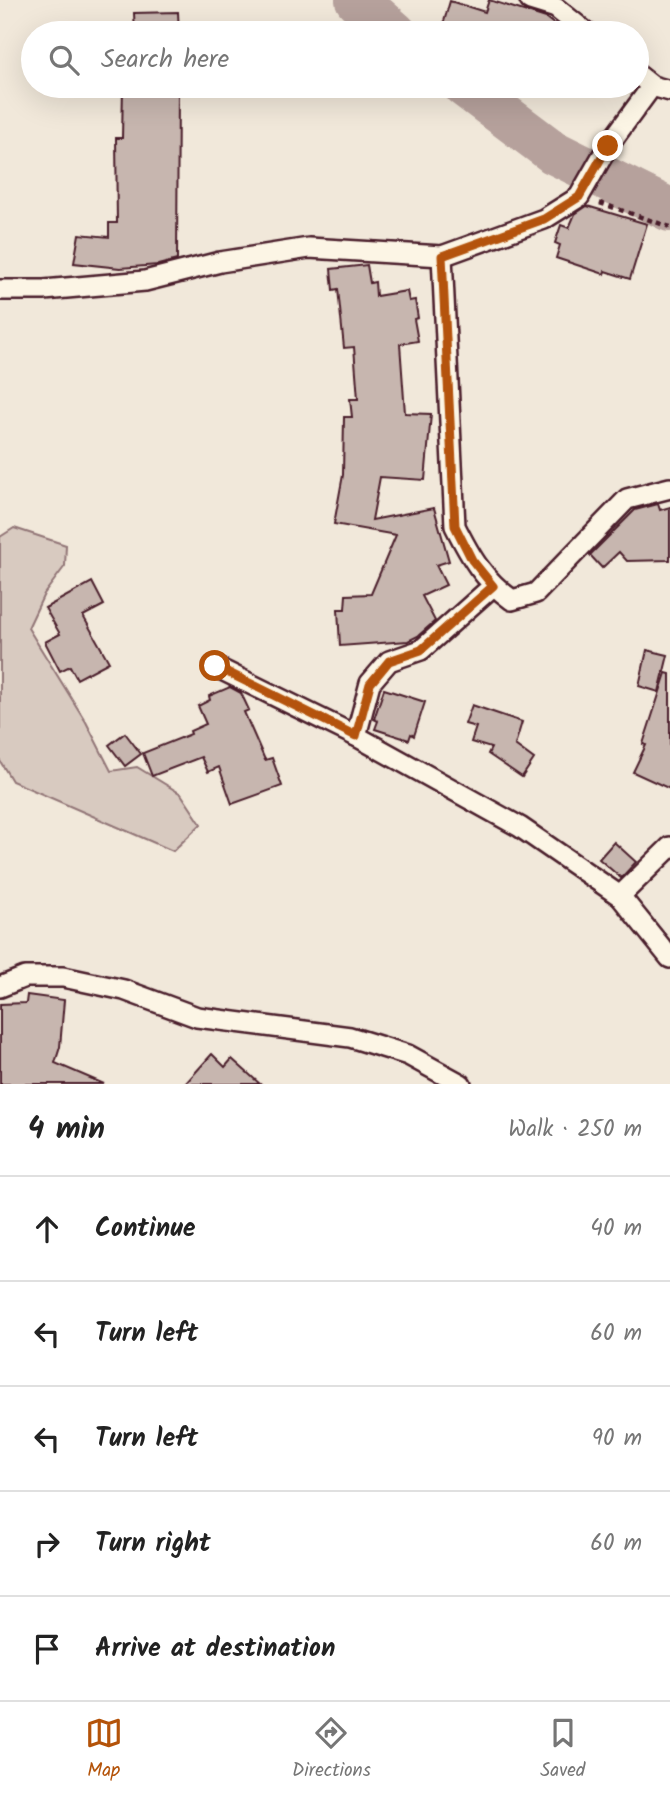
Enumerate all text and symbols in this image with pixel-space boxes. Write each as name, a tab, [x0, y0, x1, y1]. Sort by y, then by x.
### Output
search box	[21, 21, 649, 98]
text: Search here	[101, 39, 229, 81]
icon: search	[45, 41, 83, 79]
route end	[592, 130, 623, 161]
route start	[199, 650, 230, 681]
text: 4 min	[28, 1106, 105, 1154]
text: Walk · 250 m	[508, 1112, 642, 1148]
text: Continue	[95, 1208, 196, 1250]
icon: ahead	[28, 1210, 66, 1248]
text: 40 m	[590, 1211, 642, 1247]
text: Turn left	[95, 1313, 198, 1355]
icon: left	[28, 1315, 66, 1353]
text: 60 m	[590, 1316, 642, 1352]
text: Turn left	[95, 1418, 198, 1460]
icon: left	[28, 1420, 66, 1458]
text: 90 m	[592, 1421, 642, 1457]
text: Turn right	[95, 1523, 211, 1565]
icon: right	[28, 1525, 66, 1563]
text: 60 m	[590, 1526, 642, 1562]
text: Arrive at destination	[95, 1628, 335, 1670]
icon: arrive	[28, 1630, 66, 1668]
tab: Map	[85, 1714, 123, 1786]
tab: Directions	[292, 1714, 371, 1786]
tab: Saved	[540, 1714, 585, 1786]

